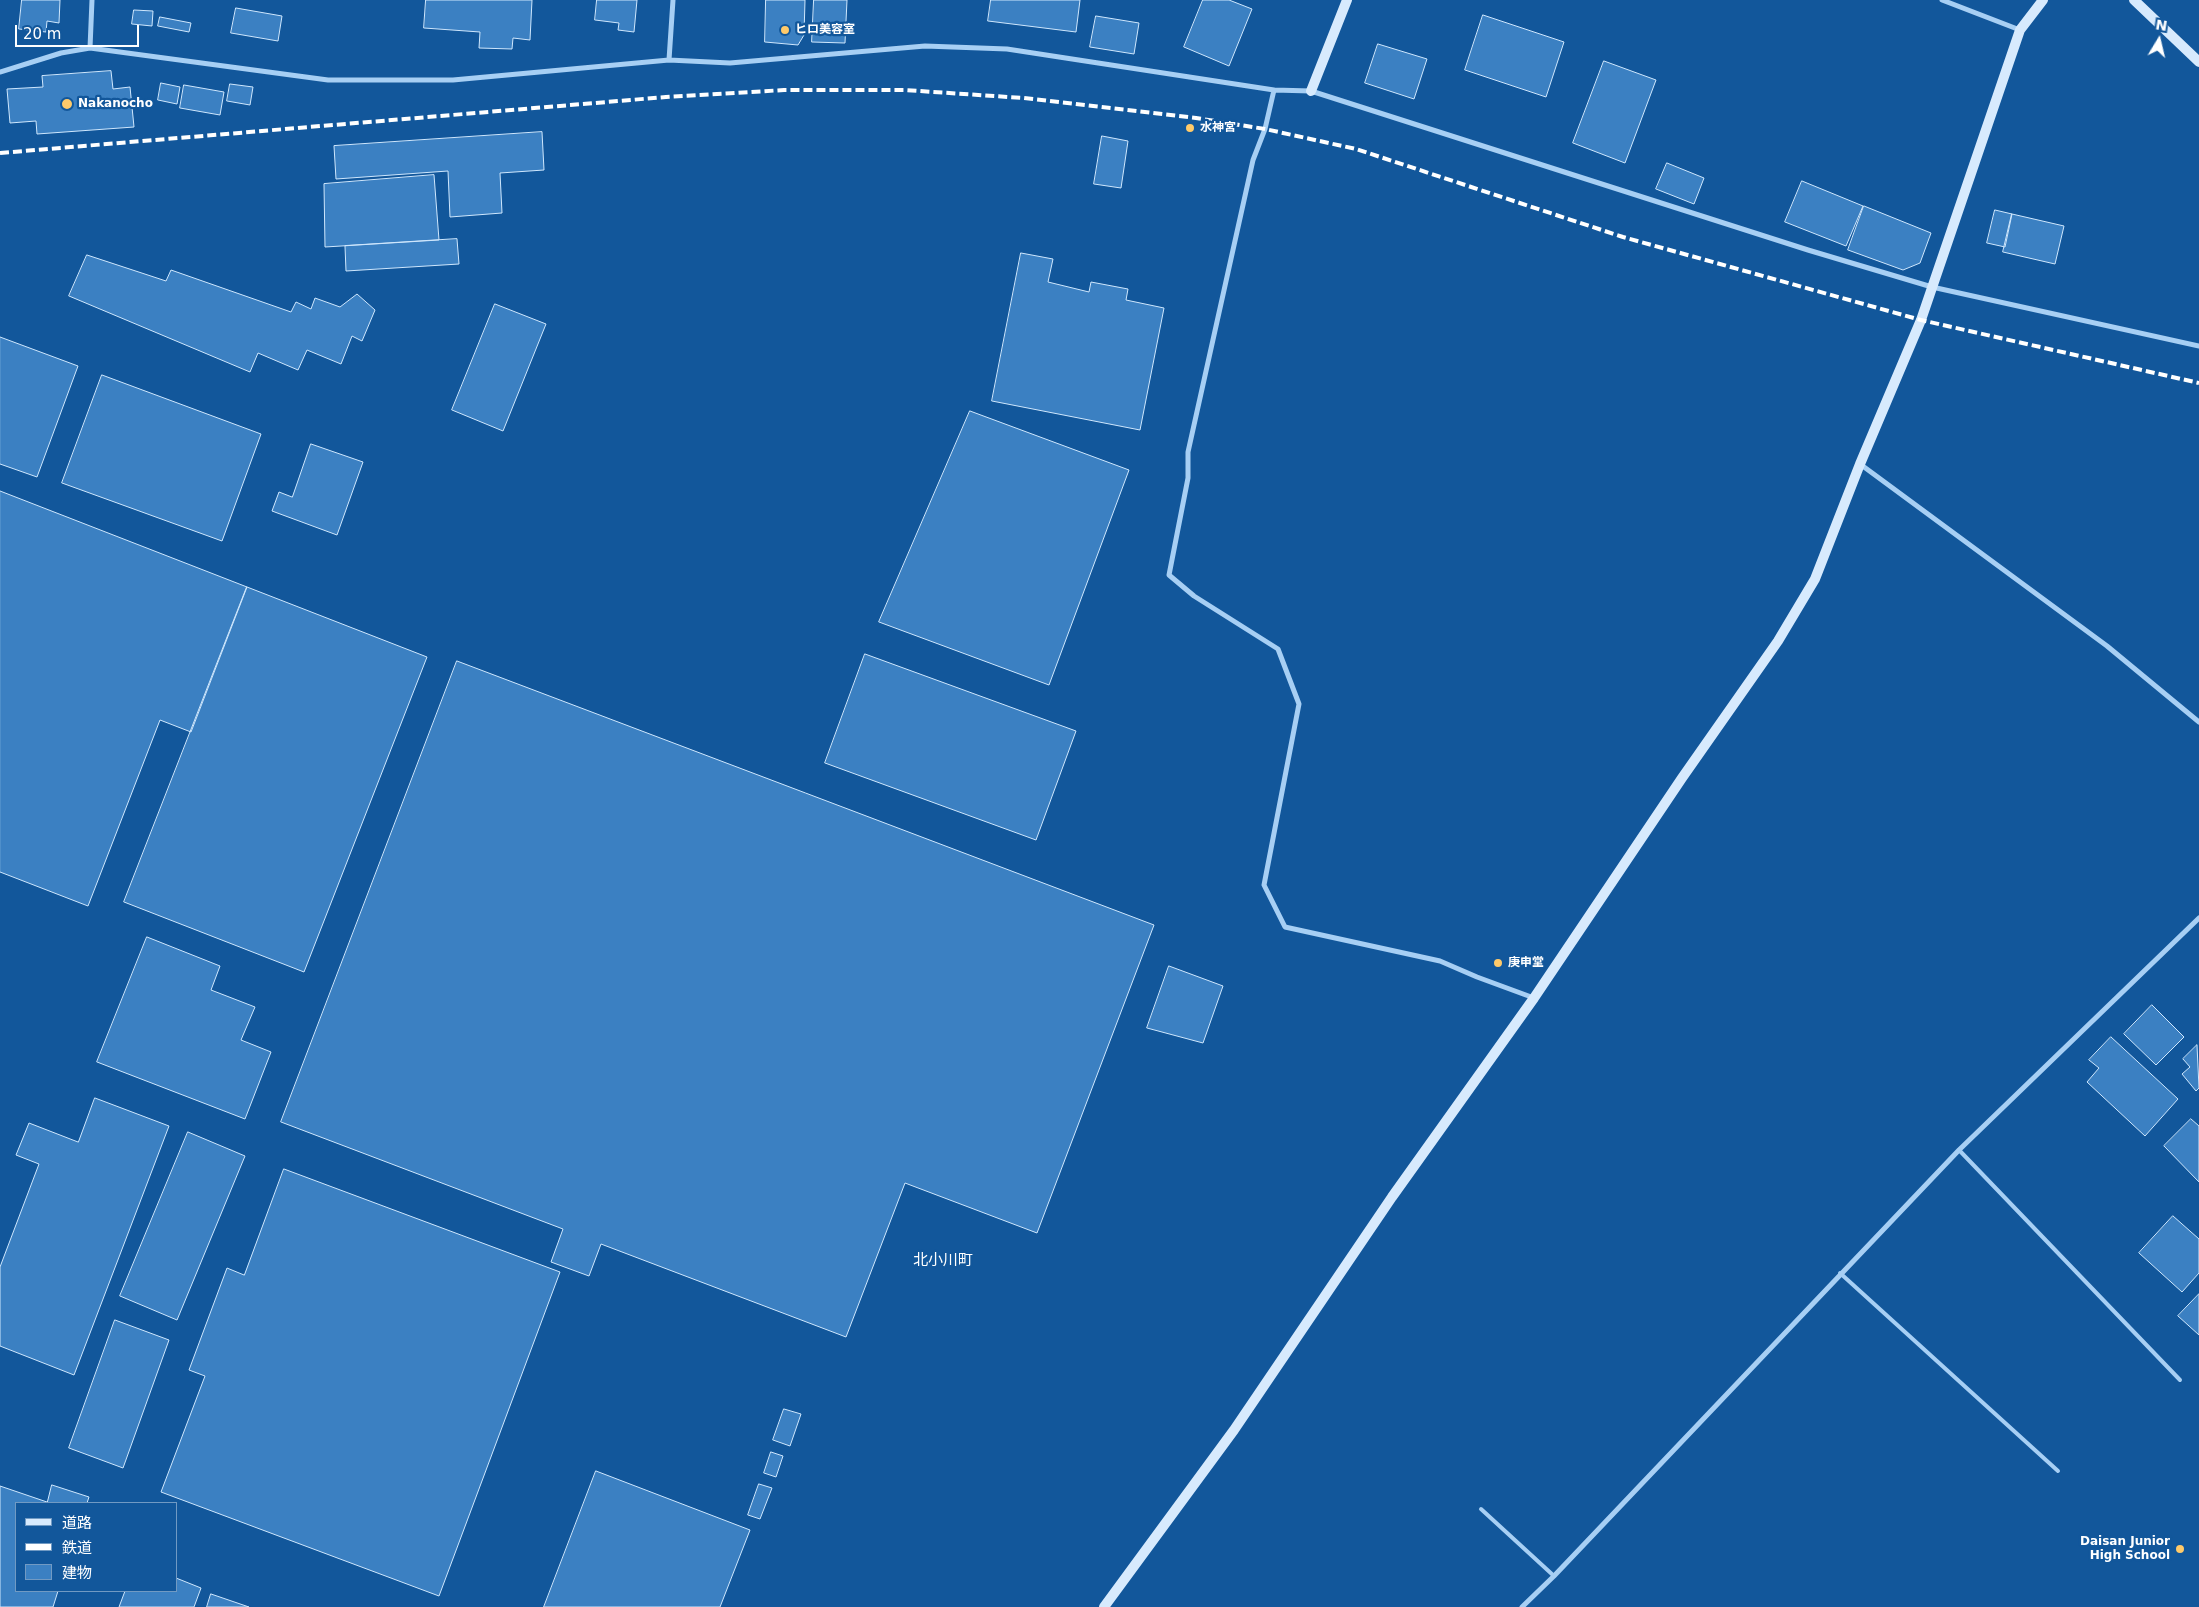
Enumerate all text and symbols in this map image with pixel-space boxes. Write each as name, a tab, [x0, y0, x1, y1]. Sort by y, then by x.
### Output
scale bar	[18, 15, 141, 47]
north arrow	[2134, 15, 2184, 65]
text: N	[2154, 16, 2168, 34]
place label: ヒロ美容室	[795, 23, 855, 37]
marker: ヒロ美容室	[779, 24, 791, 36]
text: 20 m	[23, 25, 61, 43]
marker: Nakanocho	[60, 97, 74, 111]
place label: Nakanocho	[78, 97, 153, 111]
place label: 水神宮	[1200, 121, 1236, 135]
marker: 水神宮	[1184, 122, 1196, 134]
place label: 庚申堂	[1508, 956, 1544, 970]
marker: 庚申堂	[1492, 957, 1504, 969]
district label: 北小川町	[913, 1252, 973, 1270]
legend	[15, 1502, 178, 1592]
text: 道路	[62, 1514, 92, 1532]
place label: Daisan Junior High School	[2080, 1535, 2170, 1563]
text: 鉄道	[62, 1539, 92, 1557]
marker: Daisan Junior High School	[2174, 1543, 2186, 1555]
text: 建物	[62, 1564, 92, 1582]

